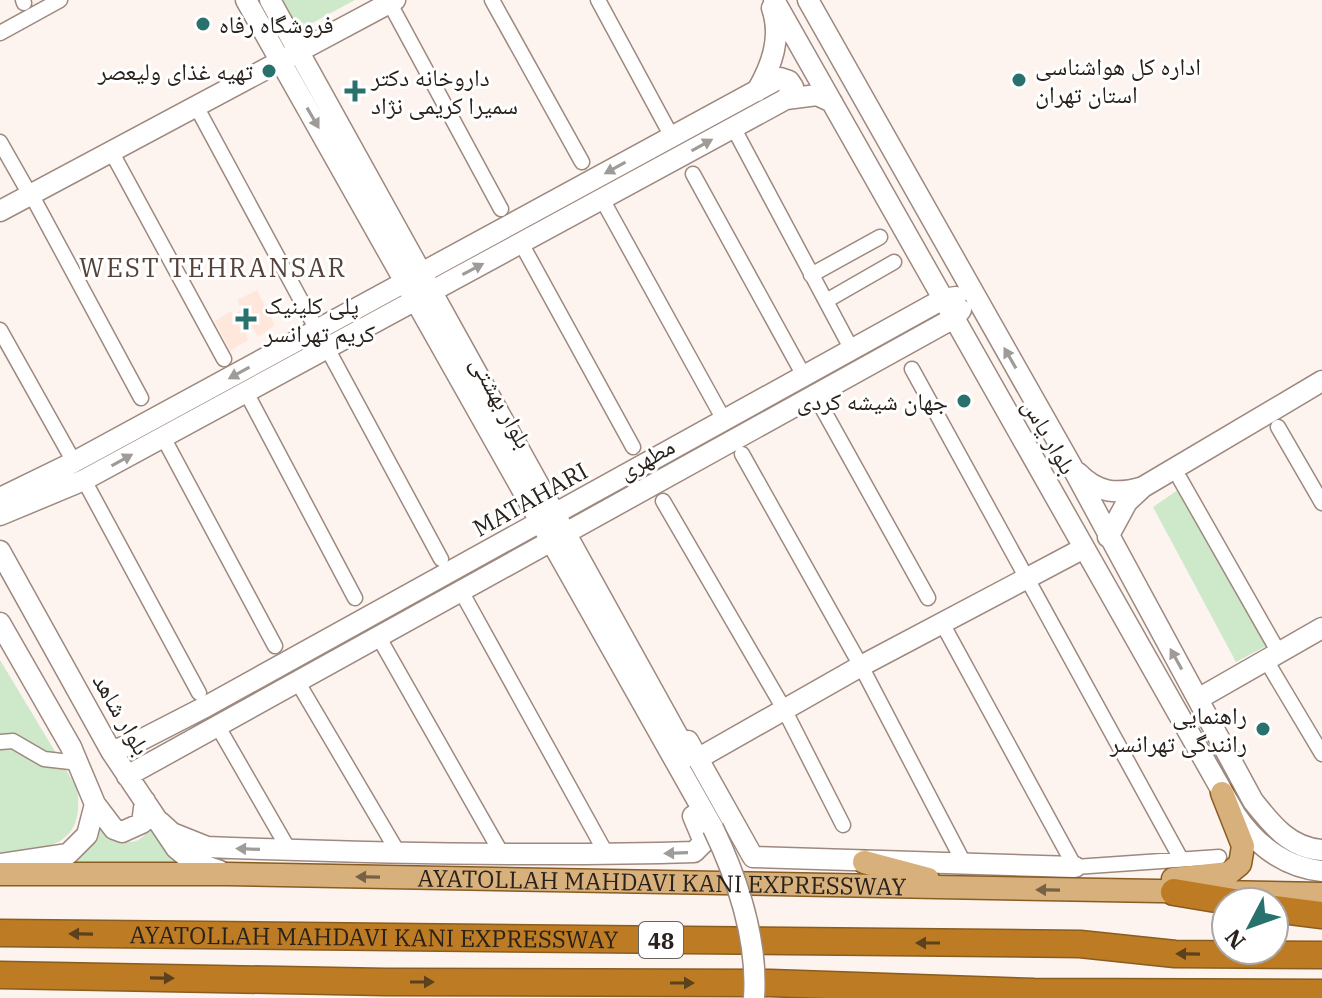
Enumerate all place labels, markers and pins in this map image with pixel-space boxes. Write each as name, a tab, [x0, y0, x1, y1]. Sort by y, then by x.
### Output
place label: فروشگاه رفاه	[219, 8, 333, 40]
marker: فروشگاه رفاه	[194, 15, 212, 33]
place label: اداره کل هواشناسی استان تهران	[1035, 50, 1201, 110]
place label: تهیه غذای ولیعصر	[97, 55, 253, 87]
place label: داروخانه دکتر سمیرا کریمی نژاد	[370, 61, 518, 121]
marker: تهیه غذای ولیعصر	[260, 62, 278, 80]
marker: اداره کل هواشناسی استان تهران	[1010, 71, 1028, 89]
marker: داروخانه دکتر سمیرا کریمی نژاد	[346, 82, 364, 100]
place label: پلی کلینیک کریم تهرانسر	[263, 289, 375, 350]
marker: پلی کلینیک کریم تهرانسر	[235, 308, 257, 330]
place label: جهان شیشه کردی	[797, 385, 948, 417]
marker: جهان شیشه کردی	[955, 392, 973, 410]
place label: راهنمایی رانندگی تهرانسر	[1109, 699, 1247, 759]
marker: راهنمایی رانندگی تهرانسر	[1254, 720, 1272, 738]

